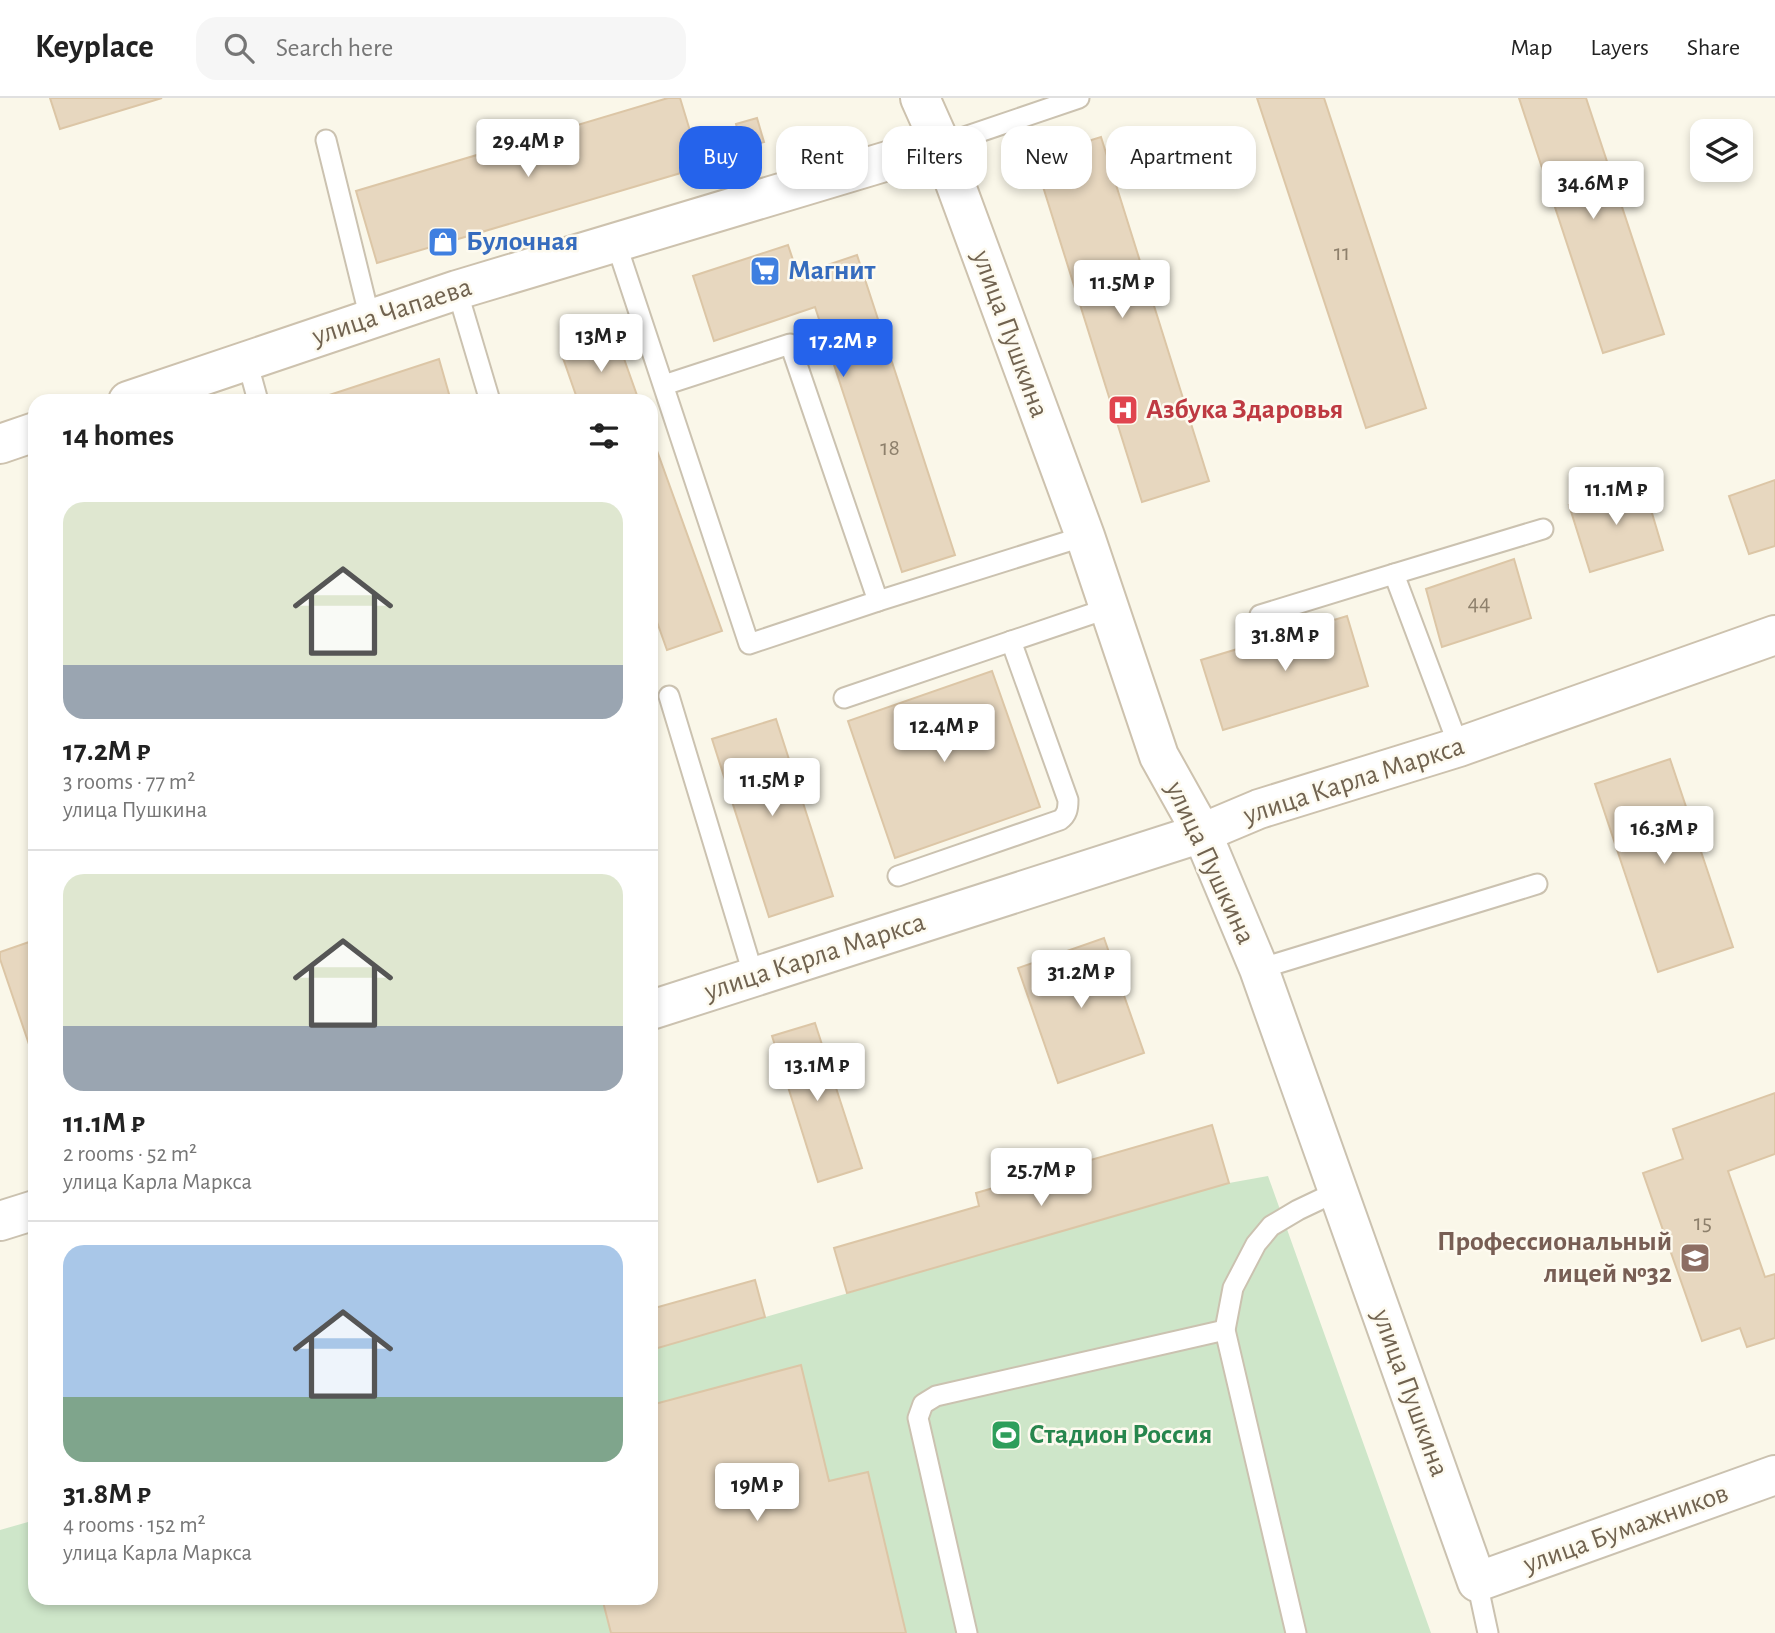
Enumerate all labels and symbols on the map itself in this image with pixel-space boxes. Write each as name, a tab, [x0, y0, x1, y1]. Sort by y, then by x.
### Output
pin: 29.4M ₽	[463, 120, 593, 179]
pin: 34.6M ₽	[1528, 162, 1658, 221]
shop icon: Булочная	[426, 225, 460, 259]
place label: Булочная	[466, 228, 578, 256]
house number: 11	[1334, 241, 1350, 265]
street label: улица Пушкина	[966, 246, 1053, 422]
supermarket icon: Магнит	[748, 254, 782, 288]
place label: Магнит	[788, 257, 877, 285]
pin: 11.5M ₽	[1057, 260, 1187, 320]
street label: улица Чапаева	[308, 273, 475, 351]
pin: 13M ₽	[552, 314, 650, 374]
pin: 17.2M ₽	[778, 320, 908, 379]
hospital icon: Азбука Здаровья	[1106, 393, 1140, 427]
place label: Азбука Здаровья	[1146, 396, 1343, 424]
house number: 18	[880, 436, 900, 460]
pin: 11.1M ₽	[1551, 468, 1681, 527]
house number: 44	[1467, 591, 1491, 615]
pin: 31.8M ₽	[1220, 614, 1350, 673]
pin: 12.4M ₽	[879, 704, 1009, 764]
street label: улица Карла Маркса	[1239, 732, 1468, 830]
pin: 11.5M ₽	[707, 758, 837, 818]
street label: улица Пушкина	[1160, 777, 1260, 949]
pin: 16.3M ₽	[1599, 806, 1729, 866]
street label: улица Карла Маркса	[700, 908, 929, 1006]
pin: 31.2M ₽	[1016, 950, 1146, 1010]
pin: 13.1M ₽	[752, 1044, 882, 1103]
pin: 25.7M ₽	[976, 1148, 1106, 1208]
house number: 15	[1694, 1211, 1712, 1235]
place label: Профессиональный лицей №32	[1437, 1228, 1672, 1288]
school or university icon: Профессиональный лицей №32	[1678, 1241, 1712, 1275]
street label: улица Пушкина	[1366, 1305, 1453, 1481]
sports icon: Стадион Россия	[989, 1418, 1023, 1452]
place label: Стадион Россия	[1029, 1421, 1212, 1449]
pin: 19M ₽	[708, 1464, 806, 1523]
street label: улица Бумажников	[1519, 1479, 1732, 1579]

